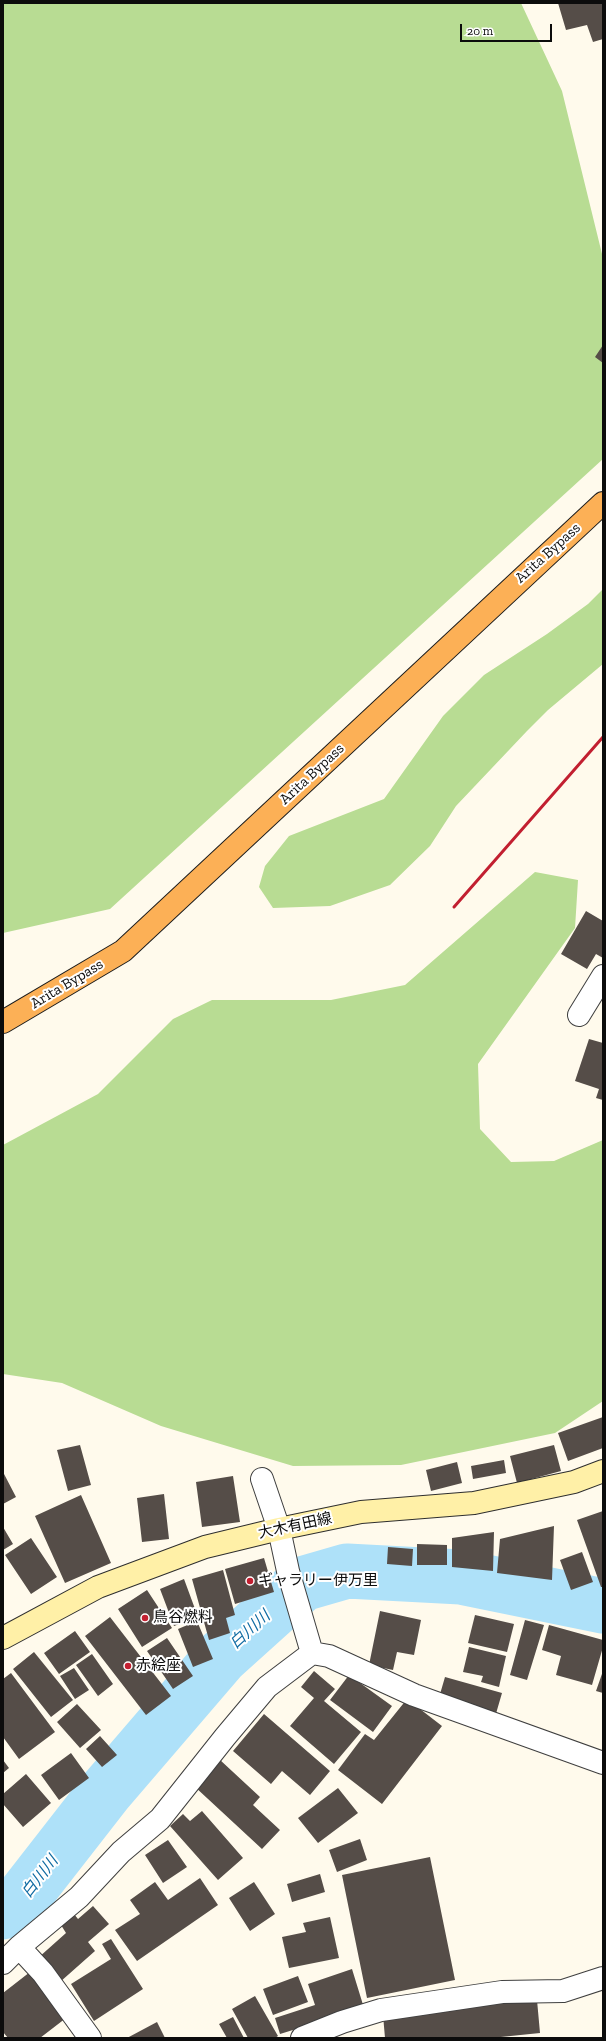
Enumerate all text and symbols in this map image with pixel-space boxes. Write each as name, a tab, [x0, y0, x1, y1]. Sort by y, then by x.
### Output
scale bar	[462, 16, 554, 42]
text: 20 m	[467, 24, 493, 38]
street label: Arita Bypass	[512, 519, 584, 587]
street label: Arita Bypass	[276, 740, 348, 808]
street label: Arita Bypass	[27, 955, 107, 1013]
street label: 大木有田線	[256, 1509, 334, 1543]
place label: ギャラリー伊万里	[258, 1572, 378, 1590]
marker: ギャラリー伊万里	[245, 1576, 255, 1586]
water label: 白川川	[226, 1607, 274, 1653]
place label: 鳥谷燃料	[153, 1609, 213, 1627]
marker: 鳥谷燃料	[140, 1613, 150, 1623]
place label: 赤絵座	[136, 1657, 181, 1675]
marker: 赤絵座	[123, 1661, 133, 1671]
water label: 白川川	[18, 1852, 62, 1902]

